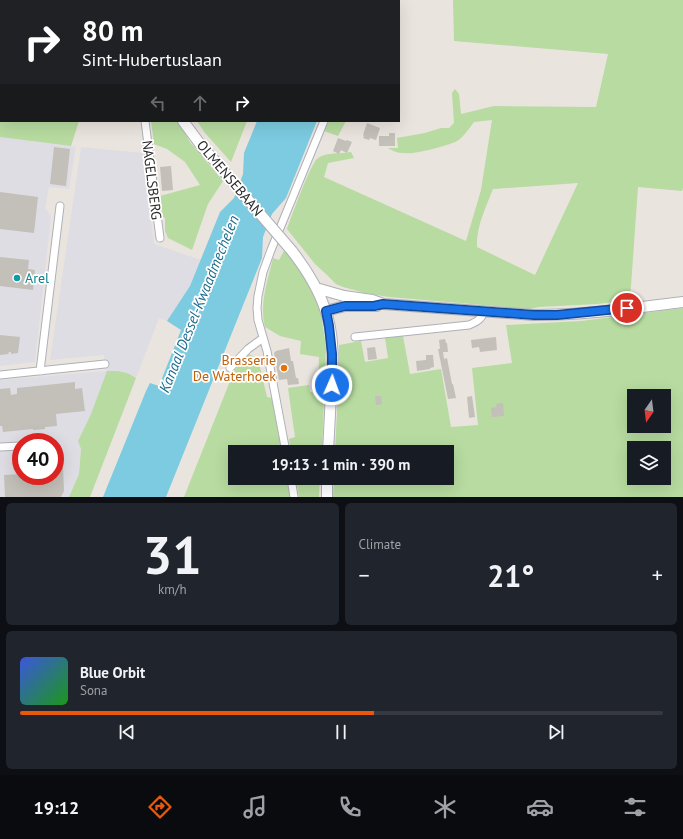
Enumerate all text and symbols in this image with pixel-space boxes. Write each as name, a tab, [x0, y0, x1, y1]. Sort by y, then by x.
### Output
text: 80 m	[82, 12, 143, 49]
icon: right	[16, 16, 68, 68]
text: Sint-Hubertuslaan	[82, 48, 222, 71]
icon: left	[147, 92, 169, 114]
icon: ahead	[189, 92, 211, 114]
icon: right	[231, 92, 253, 114]
street label: OLMENSEBAAN	[193, 136, 267, 220]
street label: NAGELSBERG	[138, 139, 166, 221]
water label: Kanaal Dessel-Kwaadmechelen	[154, 212, 243, 395]
place label: Arel	[25, 269, 49, 287]
marker: Arel	[12, 273, 22, 283]
pin	[610, 291, 644, 325]
icon: arrive	[616, 297, 638, 319]
place label: Brasserie De Waterhoek	[193, 351, 276, 385]
marker: Brasserie De Waterhoek	[279, 363, 289, 373]
position arrow	[311, 364, 353, 406]
north arrow	[627, 389, 671, 433]
map controls	[627, 389, 671, 485]
speed limit sign: 40	[12, 433, 64, 485]
button: layers	[627, 441, 671, 485]
text: 19:13 · 1 min · 390 m	[272, 455, 410, 474]
text: 31	[143, 521, 202, 588]
text: Climate	[359, 536, 401, 553]
text: 21°	[487, 556, 534, 595]
text: −	[359, 561, 370, 589]
text: +	[652, 561, 663, 589]
text: km/h	[158, 581, 187, 598]
text: Blue Orbit	[80, 663, 145, 682]
text: Sona	[80, 682, 107, 699]
icon: previous	[116, 721, 138, 743]
icon: pause	[330, 721, 352, 743]
icon: next	[545, 721, 567, 743]
icon: directions	[146, 793, 174, 821]
icon: music	[241, 793, 269, 821]
icon: phone	[336, 793, 364, 821]
icon: climate	[431, 793, 459, 821]
icon: car	[526, 793, 554, 821]
icon: filters	[621, 793, 649, 821]
text: 19:12	[34, 796, 79, 819]

